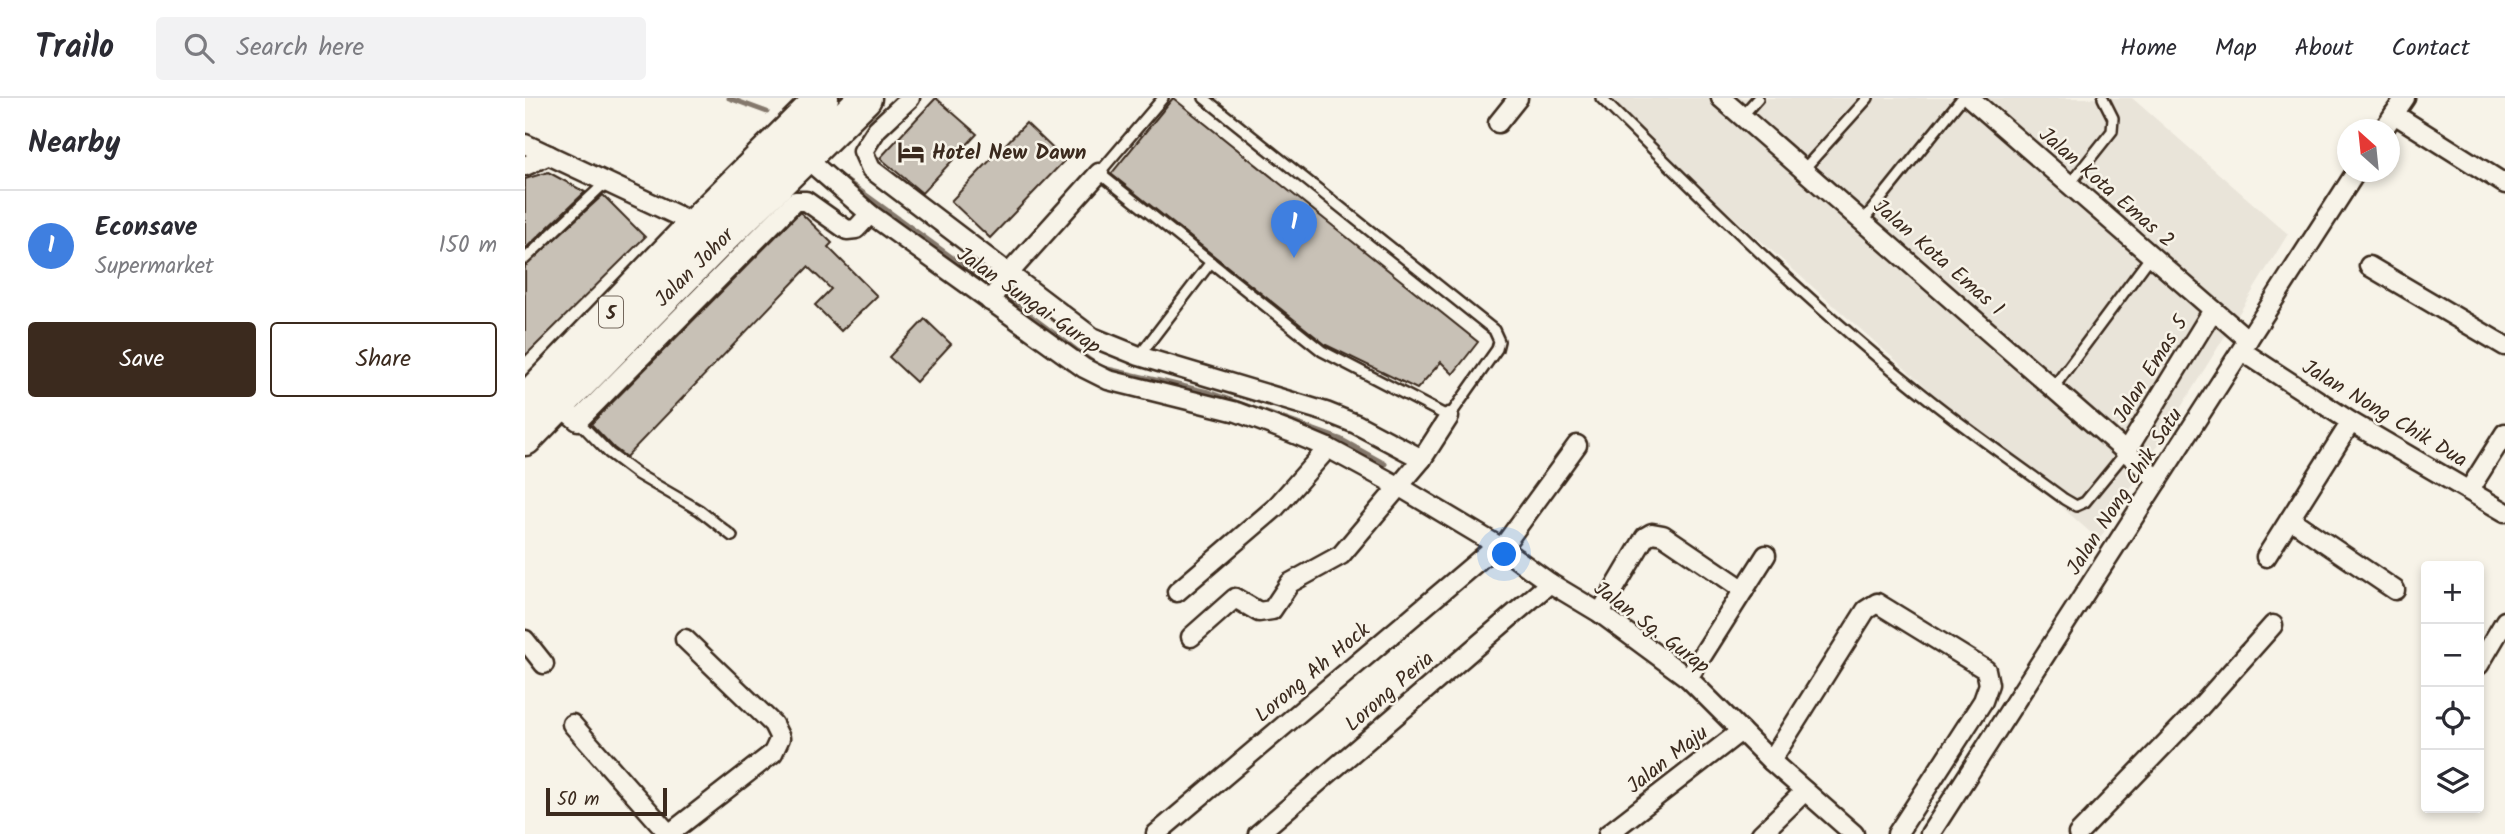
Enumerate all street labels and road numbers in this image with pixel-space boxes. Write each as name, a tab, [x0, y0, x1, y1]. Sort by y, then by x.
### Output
street label: Jalan Kota Emas 2	[2031, 120, 2181, 257]
street label: Jalan Kota Emas 1	[1865, 191, 2011, 325]
street label: Jalan Johor	[648, 220, 743, 316]
street label: Jalan Sungai Gurap	[949, 239, 1107, 363]
road number: 5	[599, 296, 623, 328]
street label: Jalan Emas 5	[2105, 308, 2198, 430]
street label: Jalan Nong Chik Dua	[2295, 352, 2473, 477]
street label: Jalan Nong Chik Satu	[2059, 402, 2192, 582]
street label: Jalan Sg. Gurap	[1586, 573, 1716, 683]
street label: Lorong Ah Hock	[1248, 615, 1378, 732]
street label: Lorong Peria	[1338, 644, 1442, 741]
street label: Jalan Maju	[1620, 718, 1716, 803]

